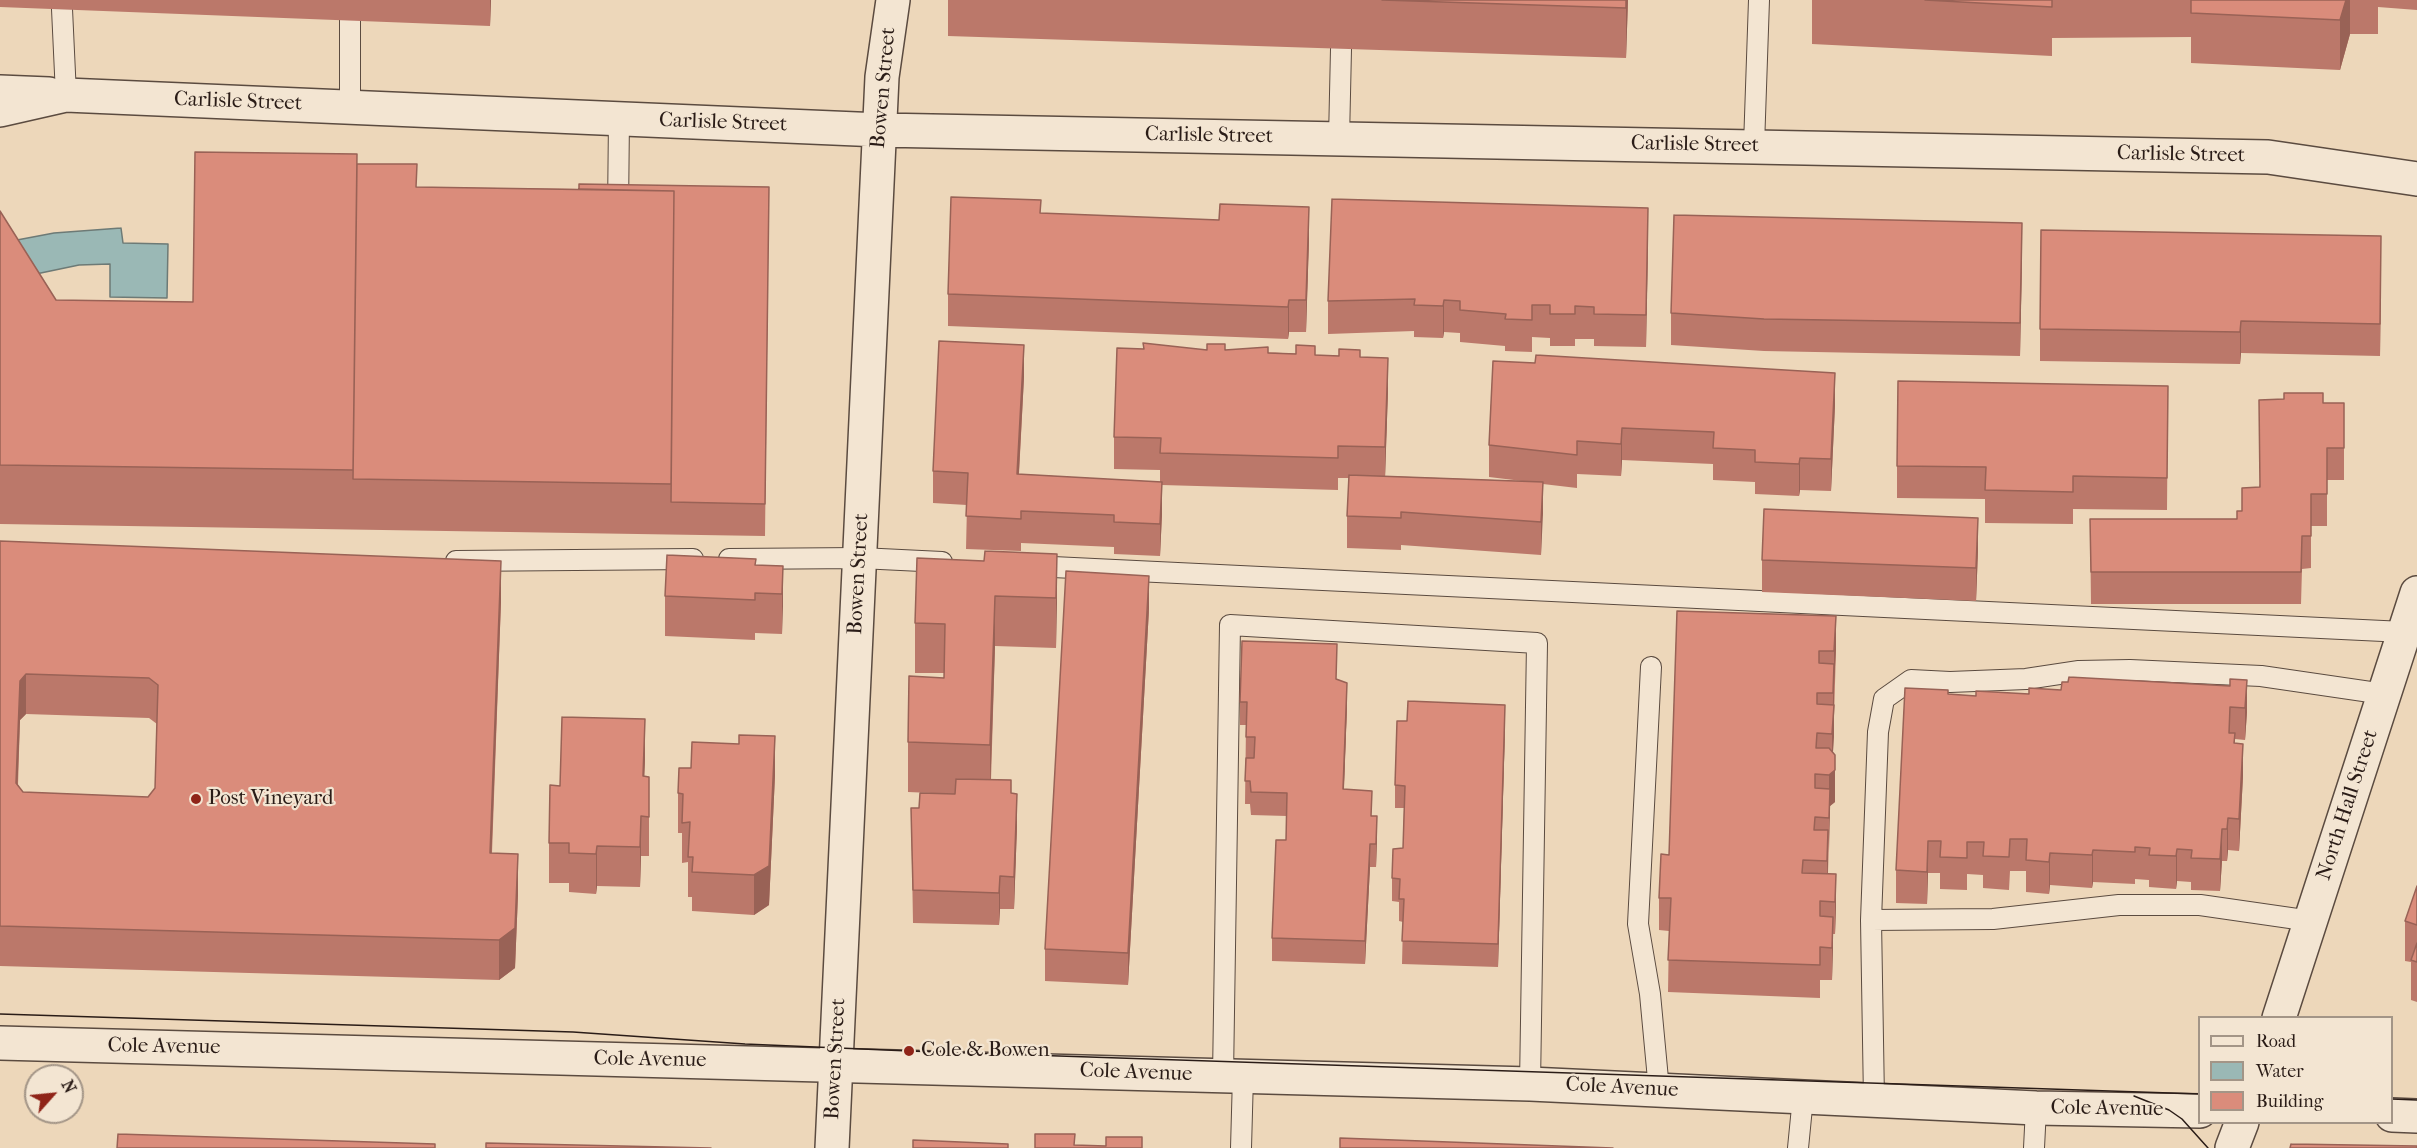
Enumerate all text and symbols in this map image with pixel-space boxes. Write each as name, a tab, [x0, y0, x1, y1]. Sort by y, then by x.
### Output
street label: Bowen Street	[866, 26, 902, 150]
street label: Carlisle Street	[173, 87, 303, 117]
street label: Carlisle Street	[658, 108, 788, 138]
street label: Carlisle Street	[1145, 122, 1273, 150]
street label: Carlisle Street	[1631, 131, 1759, 159]
street label: Carlisle Street	[2117, 141, 2245, 169]
street label: Bowen Street	[843, 513, 875, 635]
street label: North Hall Street	[2312, 727, 2384, 883]
place label: Post Vineyard	[208, 786, 333, 812]
marker: Post Vineyard	[189, 792, 203, 806]
street label: Bowen Street	[820, 998, 852, 1120]
legend	[2198, 1016, 2393, 1124]
text: Road	[2256, 1031, 2296, 1052]
street label: Cole Avenue	[107, 1033, 221, 1061]
place label: Cole & Bowen	[921, 1038, 1050, 1064]
marker: Cole & Bowen	[902, 1044, 916, 1058]
street label: Cole Avenue	[593, 1046, 707, 1074]
street label: Cole Avenue	[1079, 1058, 1193, 1088]
text: Water	[2256, 1061, 2304, 1082]
north arrow	[24, 1064, 84, 1124]
street label: Cole Avenue	[1565, 1072, 1679, 1104]
text: N	[57, 1077, 80, 1096]
text: Building	[2256, 1091, 2323, 1112]
street label: Cole Avenue	[2050, 1095, 2164, 1123]

